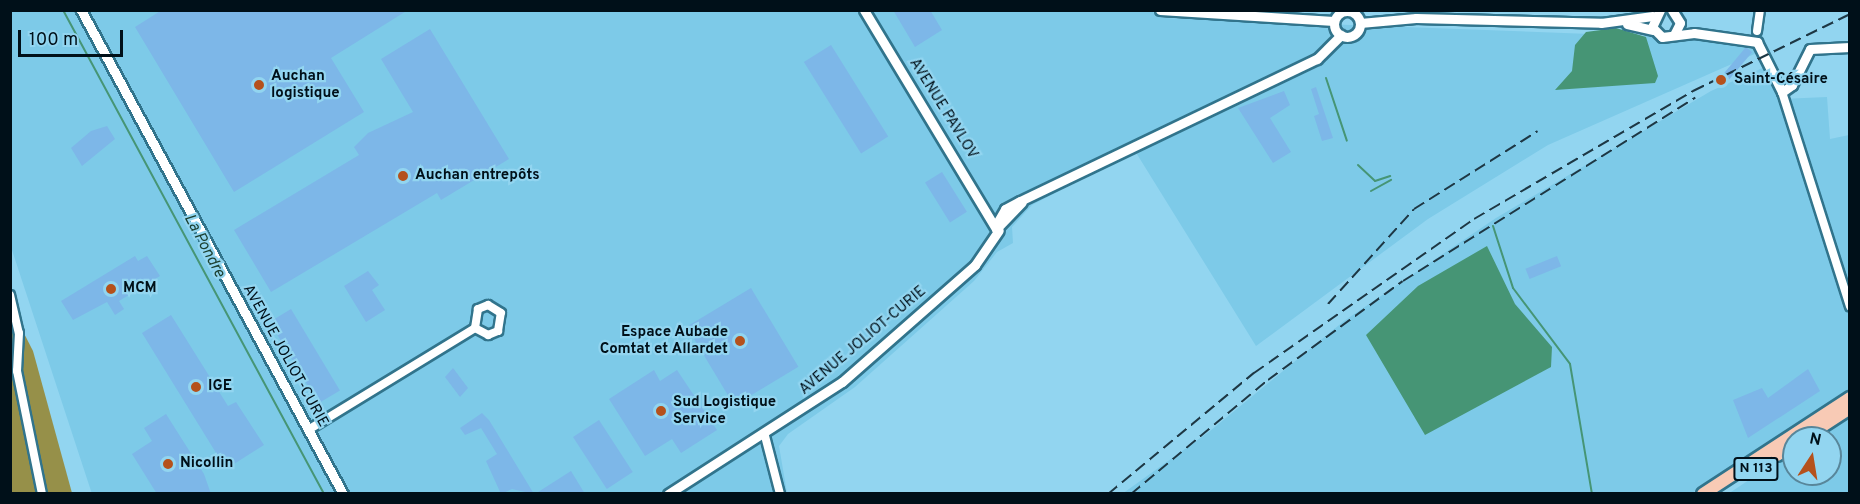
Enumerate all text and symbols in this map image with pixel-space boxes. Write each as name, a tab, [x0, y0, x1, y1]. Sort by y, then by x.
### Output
scale bar	[21, 18, 126, 56]
text: 100 m	[29, 29, 78, 52]
street label: AVENUE PAVLOV	[905, 55, 981, 163]
place label: Auchan logistique	[271, 67, 340, 102]
marker: Saint-Césaire	[1712, 71, 1730, 89]
place label: Saint-Césaire	[1734, 71, 1828, 89]
marker: Auchan logistique	[252, 78, 266, 92]
place label: Auchan entrepôts	[415, 167, 540, 185]
marker: Auchan entrepôts	[396, 169, 410, 183]
water label: La Pondre	[179, 211, 229, 281]
place label: MCM	[123, 280, 157, 298]
marker: MCM	[104, 282, 118, 296]
street label: AVENUE JOLIOT-CURIE	[238, 282, 332, 430]
street label: AVENUE JOLIOT-CURIE	[796, 283, 930, 399]
place label: Espace Aubade Comtat et Allardet	[599, 323, 728, 358]
marker: Espace Aubade Comtat et Allardet	[733, 334, 747, 348]
place label: IGE	[208, 378, 232, 396]
marker: IGE	[189, 380, 203, 394]
place label: Sud Logistique Service	[673, 393, 776, 428]
marker: Sud Logistique Service	[654, 404, 668, 418]
north arrow	[1782, 426, 1842, 486]
text: N	[1808, 429, 1823, 451]
place label: Nicollin	[180, 455, 233, 473]
marker: Nicollin	[161, 457, 175, 471]
road number: N 113	[1732, 458, 1780, 480]

